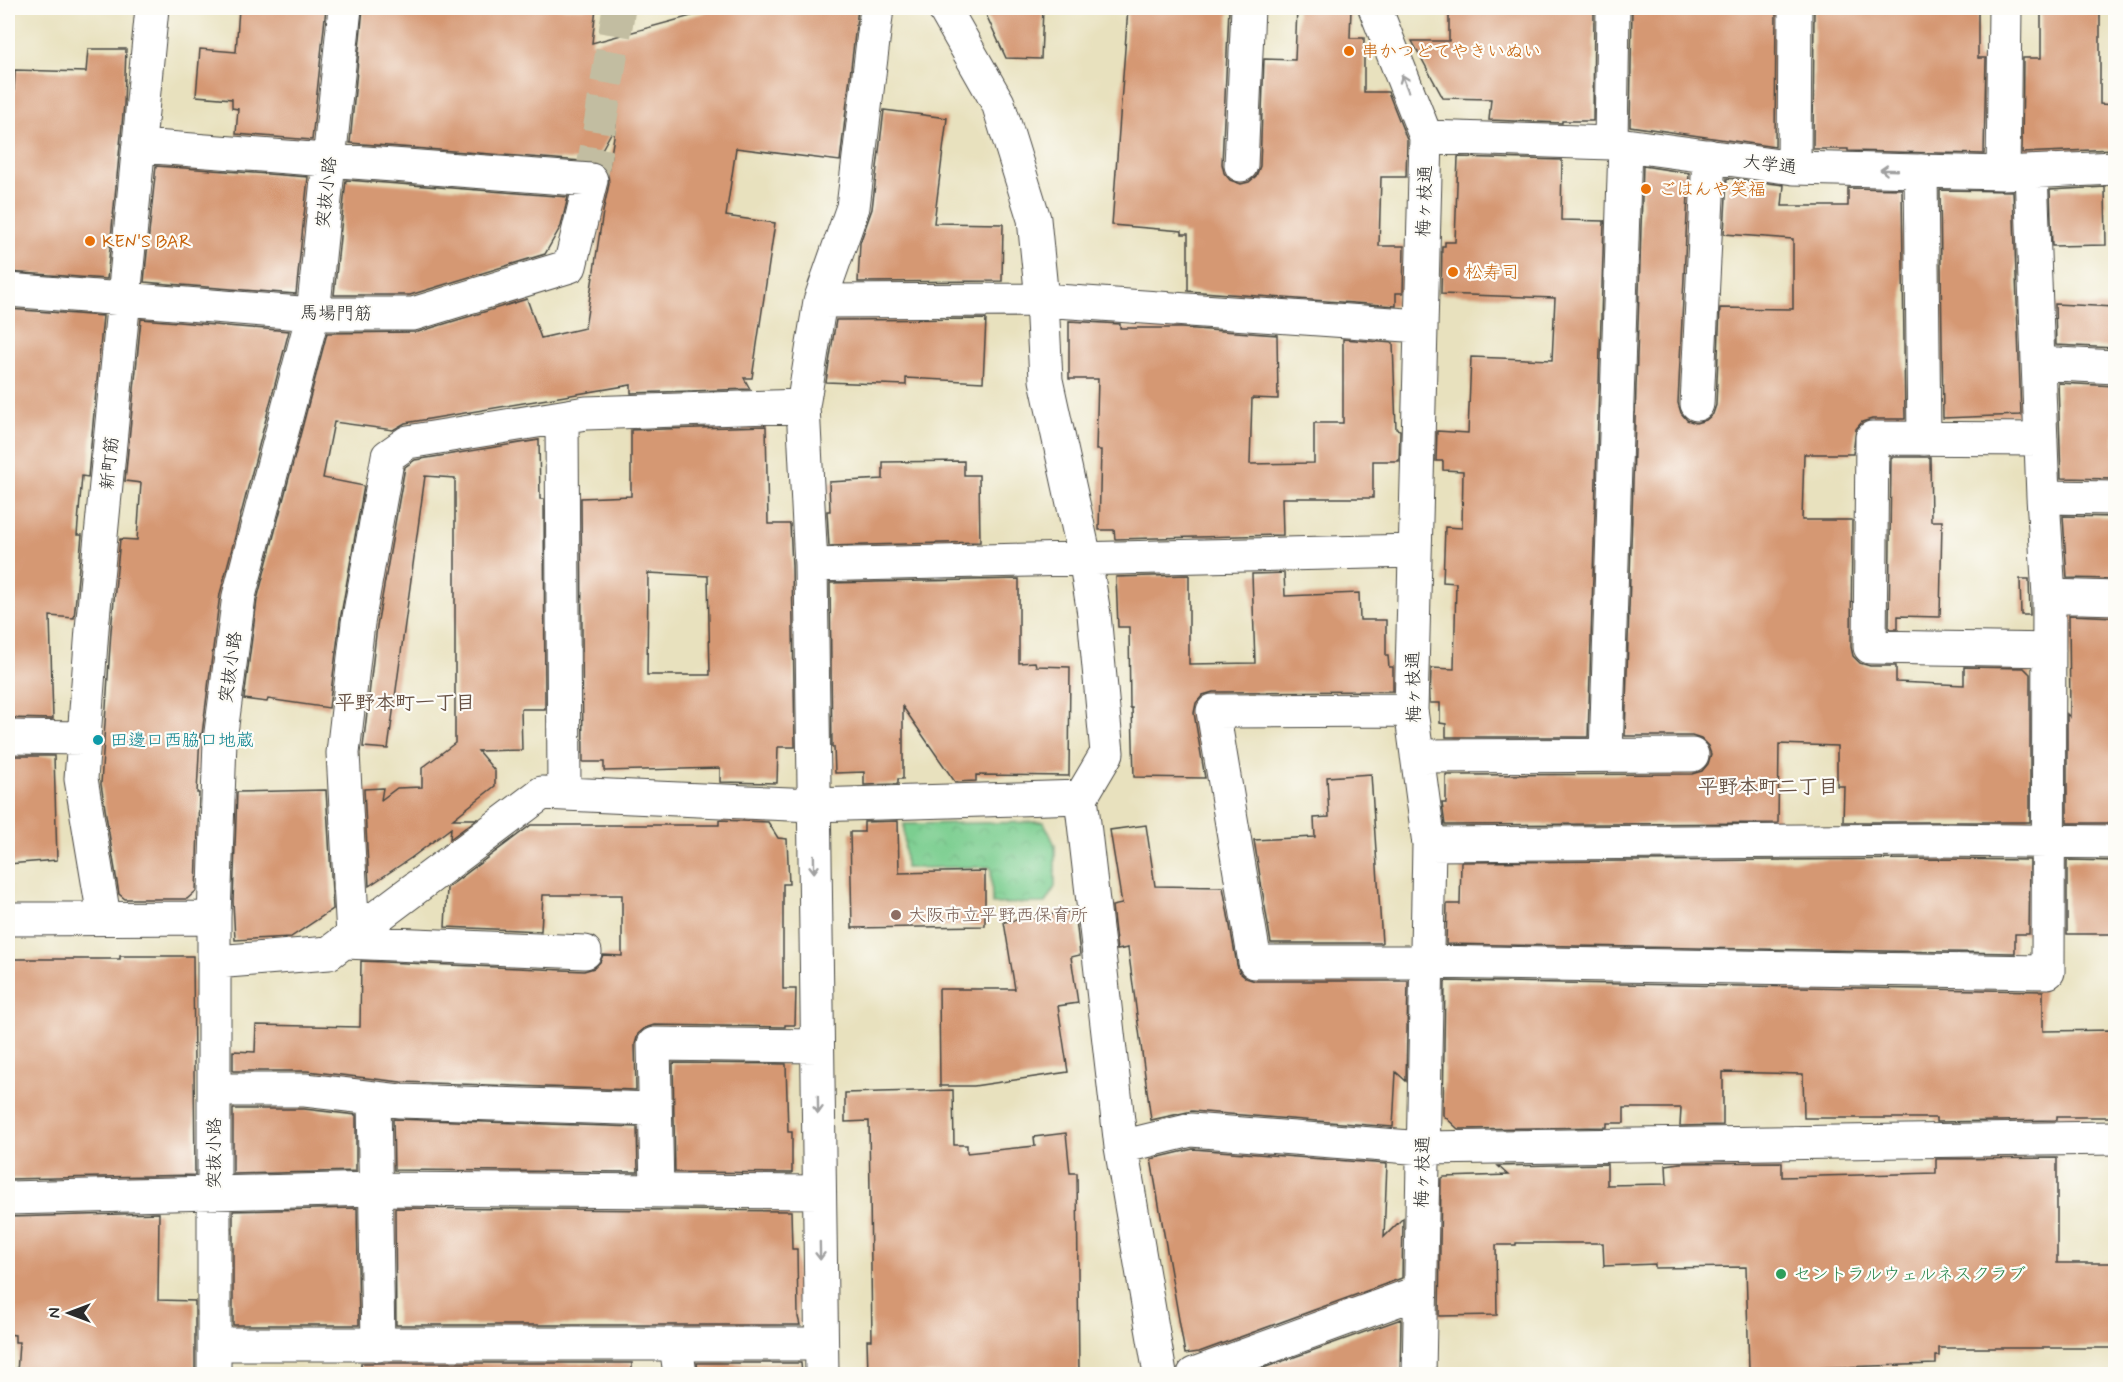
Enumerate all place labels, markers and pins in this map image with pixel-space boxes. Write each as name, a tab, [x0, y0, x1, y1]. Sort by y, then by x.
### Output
place label: 串かつどてやきいぬい	[1361, 40, 1541, 64]
marker: 串かつどてやきいぬい	[1342, 44, 1356, 58]
place label: ごはんや笑福	[1658, 178, 1766, 202]
marker: ごはんや笑福	[1639, 182, 1653, 196]
place label: KEN'S BAR	[102, 230, 192, 254]
marker: KEN'S BAR	[83, 234, 97, 248]
place label: 松寿司	[1465, 261, 1519, 285]
marker: 松寿司	[1446, 265, 1460, 279]
place label: 田邊口西脇口地蔵	[110, 729, 254, 753]
marker: 田邊口西脇口地蔵	[91, 733, 105, 747]
place label: 大阪市立平野西保育所	[908, 904, 1088, 928]
marker: 大阪市立平野西保育所	[889, 908, 903, 922]
place label: セントラルウェルネスクラブ	[1793, 1263, 2026, 1287]
marker: セントラルウェルネスクラブ	[1774, 1267, 1788, 1281]

